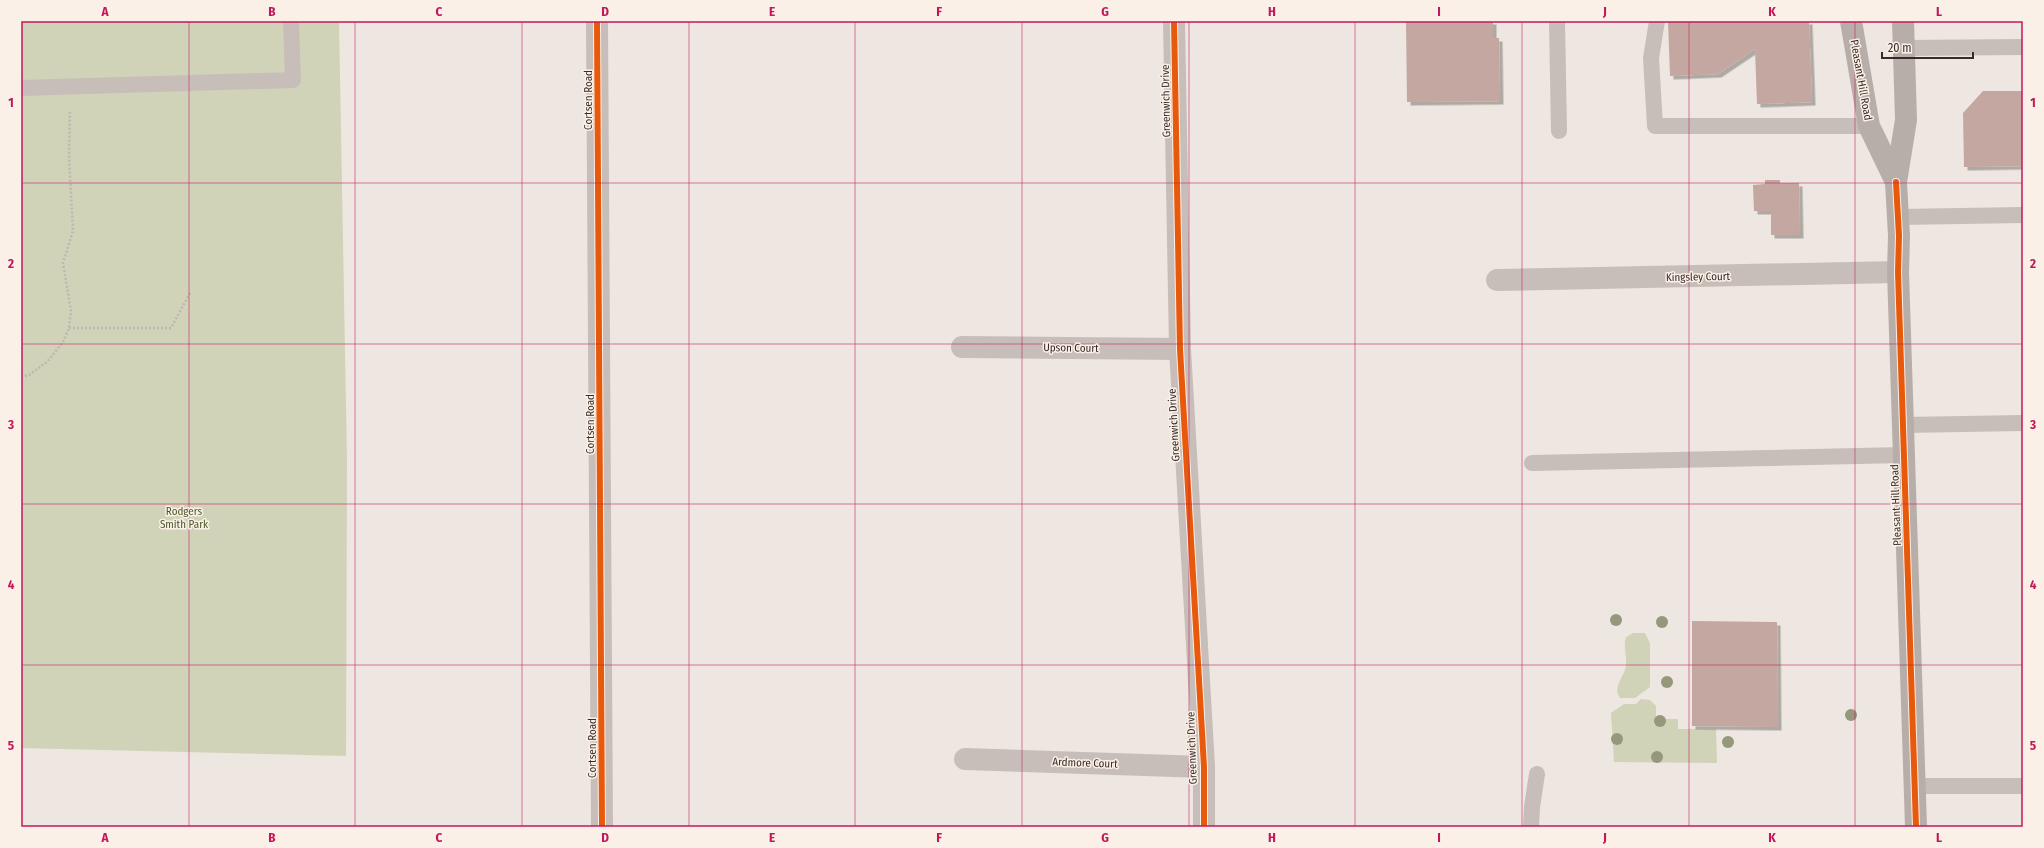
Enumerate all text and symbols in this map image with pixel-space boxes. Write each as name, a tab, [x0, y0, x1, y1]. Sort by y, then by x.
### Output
text: A	[100, 4, 109, 19]
text: B	[268, 4, 276, 19]
text: C	[436, 4, 443, 19]
text: D	[601, 4, 609, 19]
text: E	[769, 4, 775, 19]
text: F	[936, 4, 942, 19]
text: G	[1101, 4, 1109, 19]
text: H	[1268, 4, 1276, 19]
text: I	[1437, 4, 1441, 19]
text: J	[1602, 4, 1607, 19]
text: K	[1768, 4, 1776, 19]
text: L	[1936, 4, 1942, 19]
scale bar	[1882, 34, 1973, 60]
street label: Pleasant Hill Road	[1847, 39, 1875, 121]
text: 20 m	[1888, 41, 1912, 55]
street label: Greenwich Drive	[1159, 64, 1173, 138]
street label: Cortsen Road	[582, 70, 595, 130]
text: 1	[8, 95, 14, 110]
text: 1	[2030, 95, 2036, 110]
text: 2	[7, 256, 14, 271]
text: 2	[2029, 256, 2036, 271]
street label: Kingsley Court	[1666, 270, 1731, 284]
street label: Upson Court	[1043, 341, 1099, 355]
street label: Greenwich Drive	[1166, 388, 1182, 462]
street label: Cortsen Road	[584, 394, 597, 454]
text: 3	[7, 417, 14, 432]
text: 3	[2029, 417, 2036, 432]
street label: Pleasant Hill Road	[1888, 464, 1904, 546]
park label: Rodgers Smith Park	[160, 505, 209, 531]
text: 4	[8, 577, 15, 592]
text: 4	[2030, 577, 2037, 592]
street label: Greenwich Drive	[1184, 711, 1200, 785]
street label: Cortsen Road	[586, 718, 599, 778]
text: 5	[8, 738, 14, 753]
text: 5	[2030, 738, 2036, 753]
street label: Ardmore Court	[1052, 755, 1118, 771]
text: A	[100, 830, 109, 845]
text: B	[268, 830, 276, 845]
text: C	[436, 830, 443, 845]
text: D	[601, 830, 609, 845]
text: E	[769, 830, 775, 845]
text: F	[936, 830, 942, 845]
text: G	[1101, 830, 1109, 845]
text: H	[1268, 830, 1276, 845]
text: I	[1437, 830, 1441, 845]
text: J	[1602, 830, 1607, 845]
text: K	[1768, 830, 1776, 845]
text: L	[1936, 830, 1942, 845]

